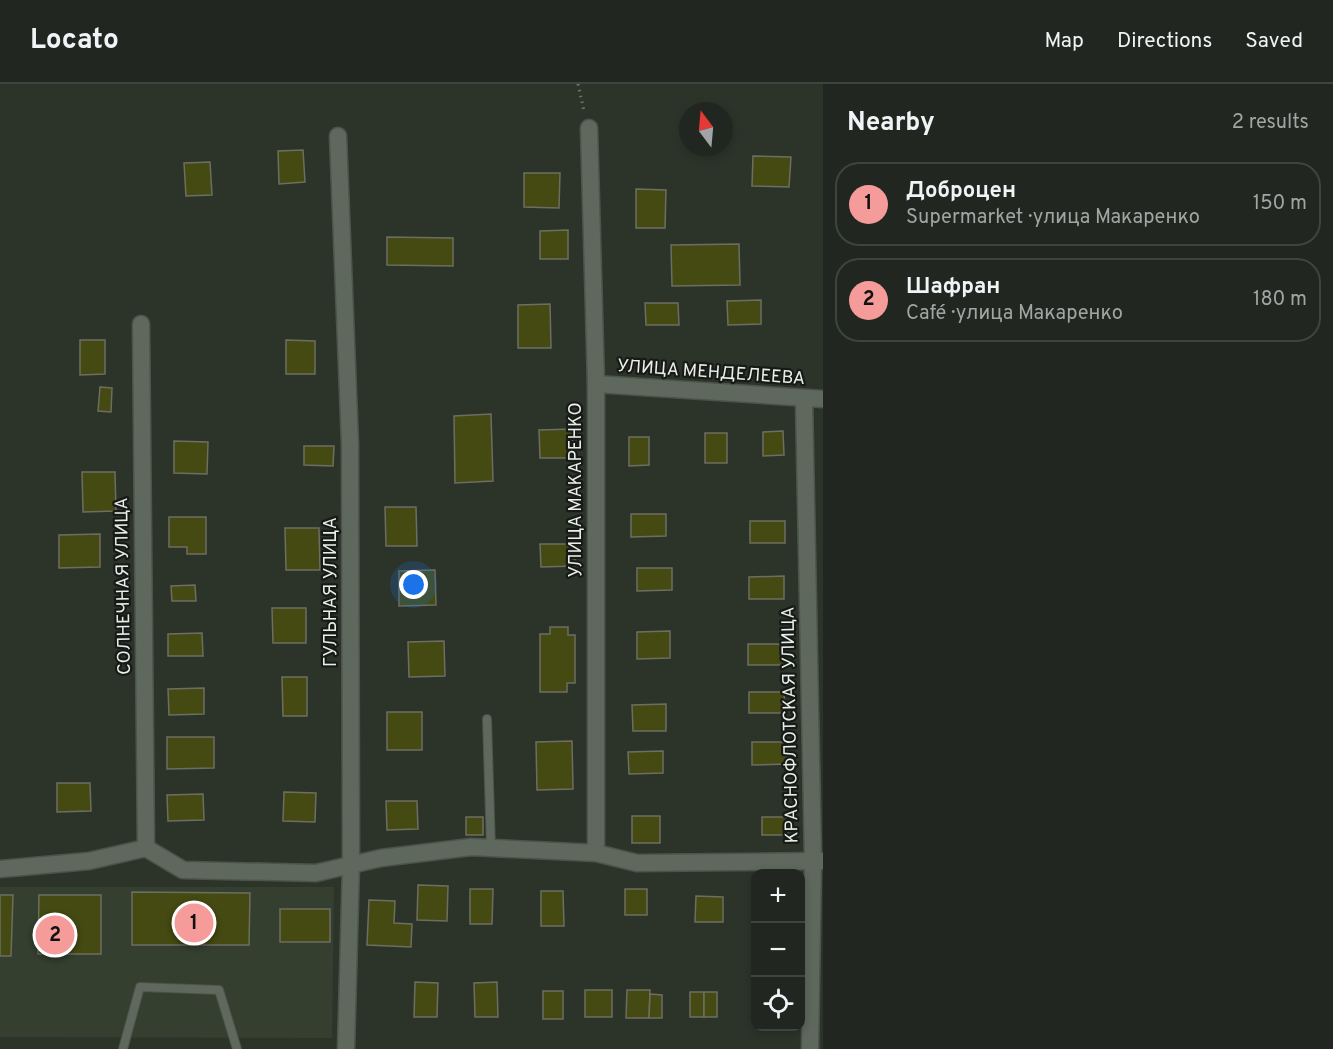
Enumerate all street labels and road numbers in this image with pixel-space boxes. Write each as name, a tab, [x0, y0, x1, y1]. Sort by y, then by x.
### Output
street label: УЛИЦА МЕНДЕЛЕЕВА	[616, 355, 806, 391]
street label: УЛИЦА МАКАРЕНКО	[565, 402, 588, 578]
street label: СОЛНЕЧНАЯ УЛИЦА	[111, 497, 137, 675]
street label: ГУЛЬНАЯ УЛИЦА	[320, 517, 343, 667]
street label: КРАСНОФЛОТСКАЯ УЛИЦА	[777, 606, 805, 844]

